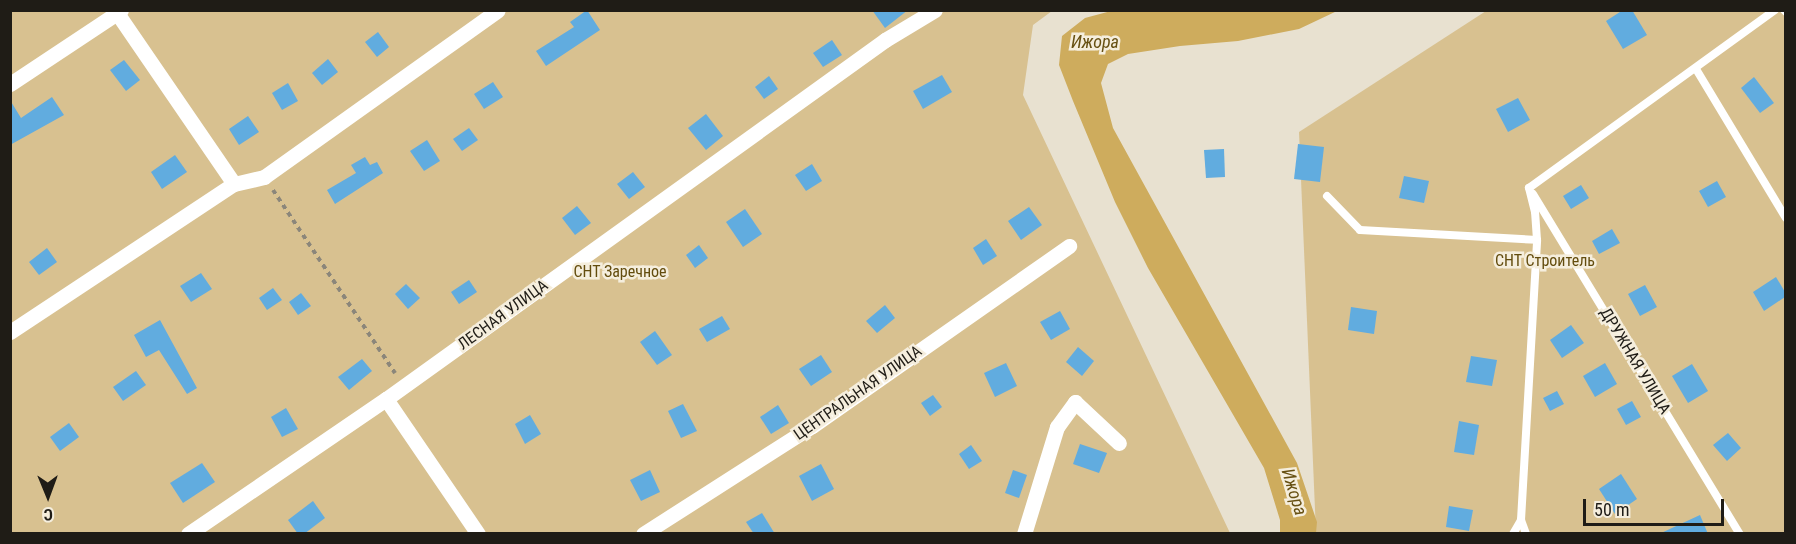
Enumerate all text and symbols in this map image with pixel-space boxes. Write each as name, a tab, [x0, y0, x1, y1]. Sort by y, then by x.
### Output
water label: Ижора	[1071, 31, 1119, 53]
park label: СНТ Строитель	[1495, 251, 1595, 271]
park label: СНТ Заречное	[573, 262, 667, 282]
street label: ЛЕСНАЯ УЛИЦА	[454, 276, 552, 354]
street label: ДРУЖНАЯ УЛИЦА	[1596, 304, 1674, 418]
street label: ЦЕНТРАЛЬНАЯ УЛИЦА	[790, 342, 926, 444]
north arrow	[18, 466, 78, 526]
water label: Ижора	[1277, 466, 1311, 518]
scale bar	[1586, 487, 1727, 525]
text: 50 m	[1594, 499, 1629, 520]
text: С	[44, 505, 53, 524]

